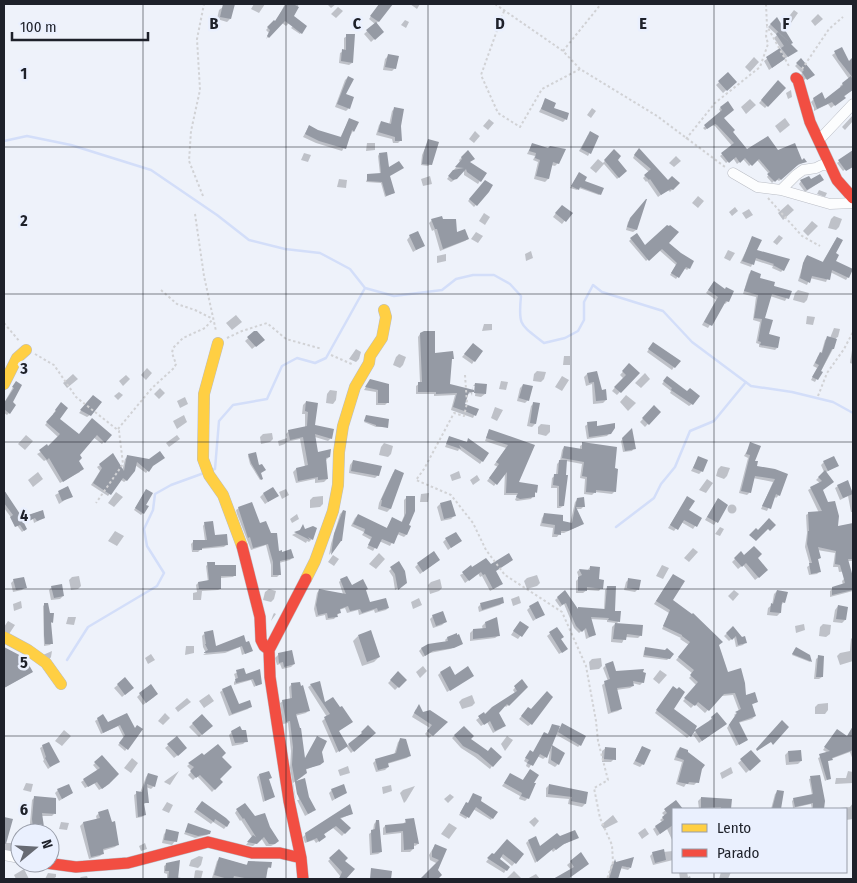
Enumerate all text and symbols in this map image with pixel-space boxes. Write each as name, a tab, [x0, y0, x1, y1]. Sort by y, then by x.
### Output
scale bar	[12, 10, 149, 42]
text: B	[210, 14, 219, 33]
text: C	[353, 14, 362, 33]
text: D	[495, 14, 505, 33]
text: E	[639, 14, 647, 33]
text: F	[782, 14, 790, 33]
text: 100 m	[20, 18, 57, 36]
text: 1	[21, 64, 27, 83]
text: 2	[19, 211, 28, 230]
text: 3	[19, 359, 28, 378]
text: 4	[20, 506, 28, 525]
text: 5	[20, 653, 28, 672]
text: 6	[20, 800, 28, 819]
legend	[672, 808, 847, 873]
text: Lento	[717, 819, 751, 837]
north arrow	[10, 823, 60, 873]
text: N	[38, 838, 56, 851]
text: Parado	[717, 844, 760, 862]

